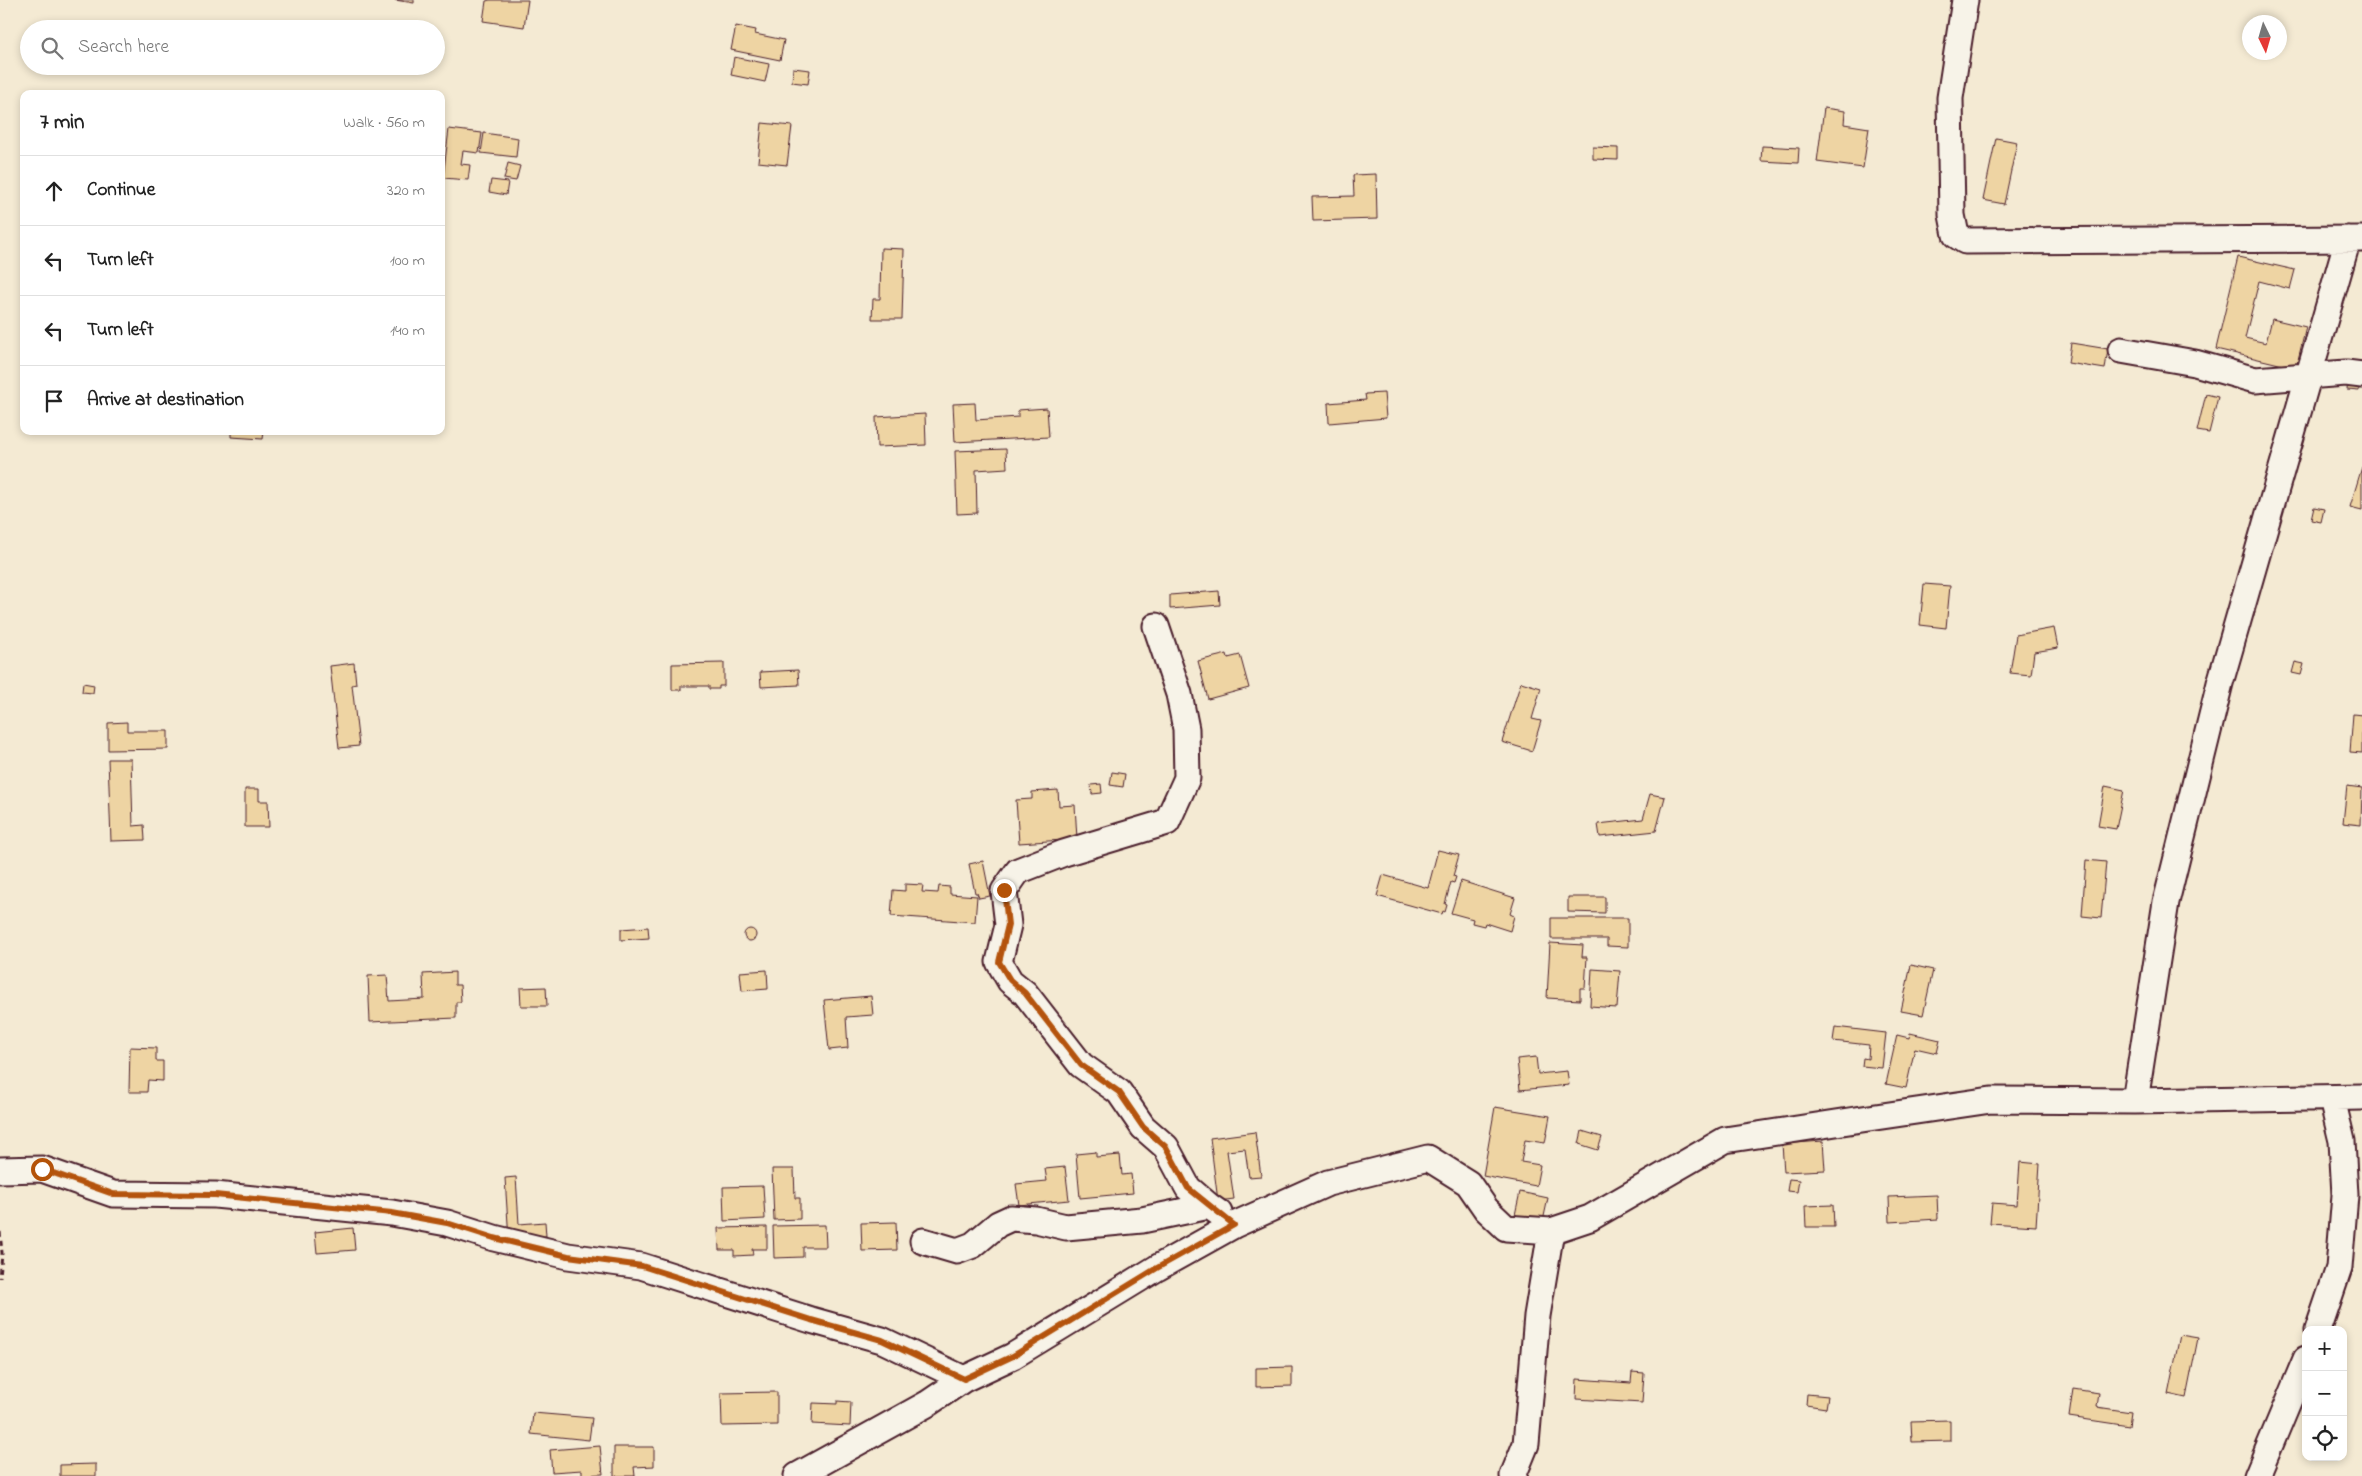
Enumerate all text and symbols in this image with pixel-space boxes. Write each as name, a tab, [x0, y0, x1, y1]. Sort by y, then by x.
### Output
north arrow	[2242, 15, 2287, 60]
search box	[20, 20, 445, 75]
icon: search	[38, 34, 66, 62]
text: Search here	[78, 34, 169, 61]
text: 7 min	[40, 108, 84, 138]
text: Walk · 560 m	[343, 111, 425, 135]
icon: ahead	[40, 177, 68, 205]
text: Continue	[87, 177, 155, 204]
text: 320 m	[387, 179, 425, 203]
icon: left	[40, 247, 68, 275]
text: Turn left	[87, 247, 154, 274]
text: 100 m	[390, 249, 425, 273]
icon: left	[40, 317, 68, 345]
text: Turn left	[87, 317, 154, 344]
text: 140 m	[390, 319, 425, 343]
icon: arrive	[40, 387, 68, 415]
text: Arrive at destination	[87, 387, 244, 414]
route end	[993, 879, 1016, 902]
route start	[31, 1158, 54, 1181]
map controls	[2302, 1326, 2347, 1461]
button: +	[2302, 1326, 2347, 1371]
button: −	[2302, 1371, 2347, 1416]
button: locate	[2302, 1416, 2347, 1461]

